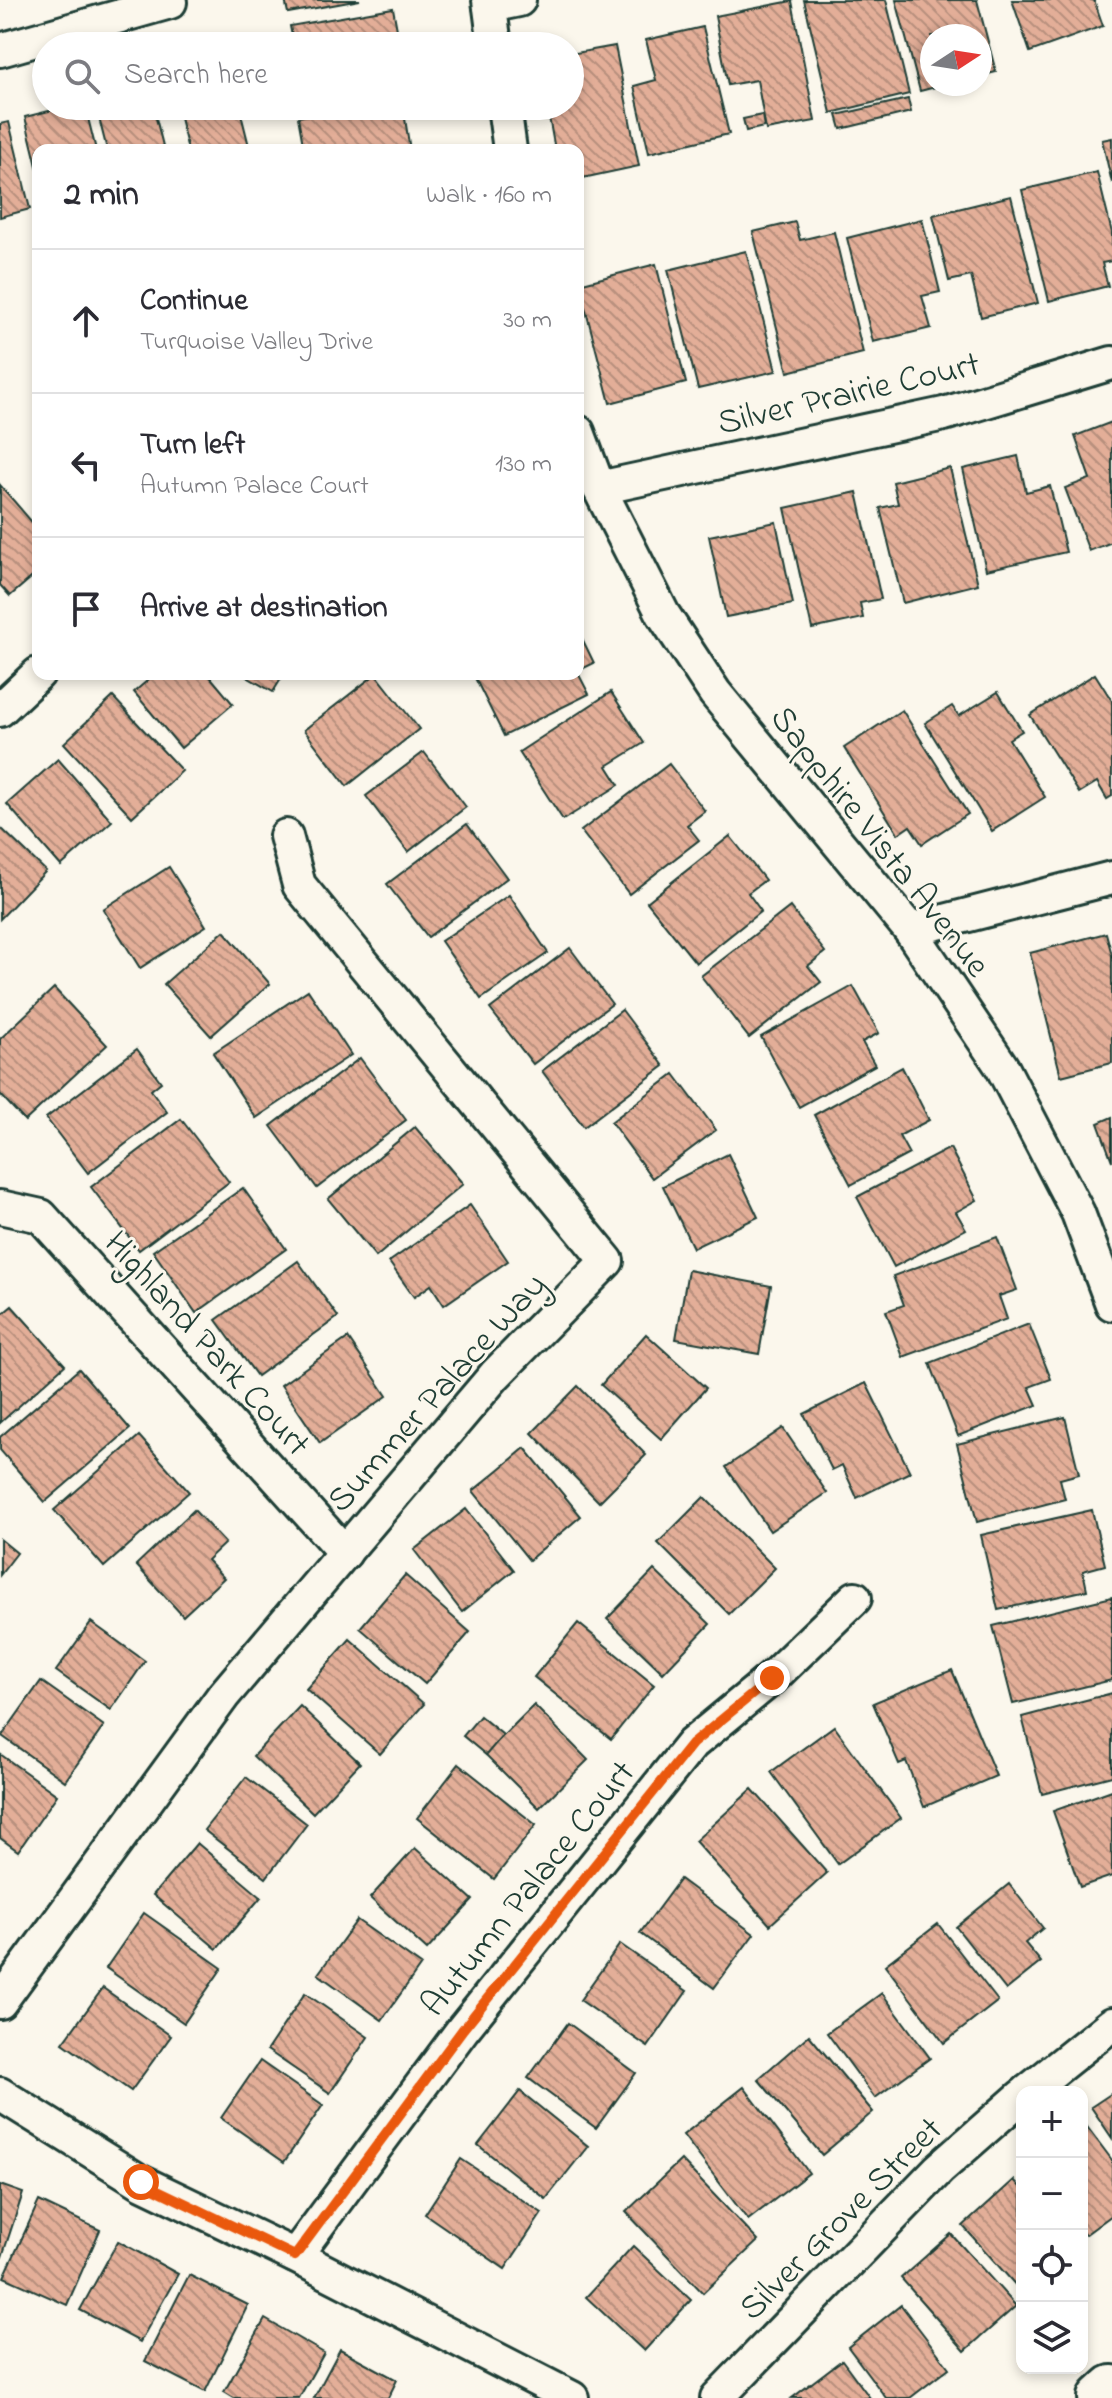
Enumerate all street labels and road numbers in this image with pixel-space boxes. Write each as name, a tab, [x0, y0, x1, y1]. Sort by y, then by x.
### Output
street label: Silver Prairie Court	[713, 339, 985, 451]
street label: Sapphire Vista Avenue	[755, 696, 1002, 991]
street label: Highland Park Court	[90, 1220, 322, 1470]
street label: Summer Palace Way	[316, 1262, 561, 1526]
street label: Autumn Palace Court	[409, 1750, 650, 2030]
street label: Silver Grove Street	[728, 2106, 956, 2334]

